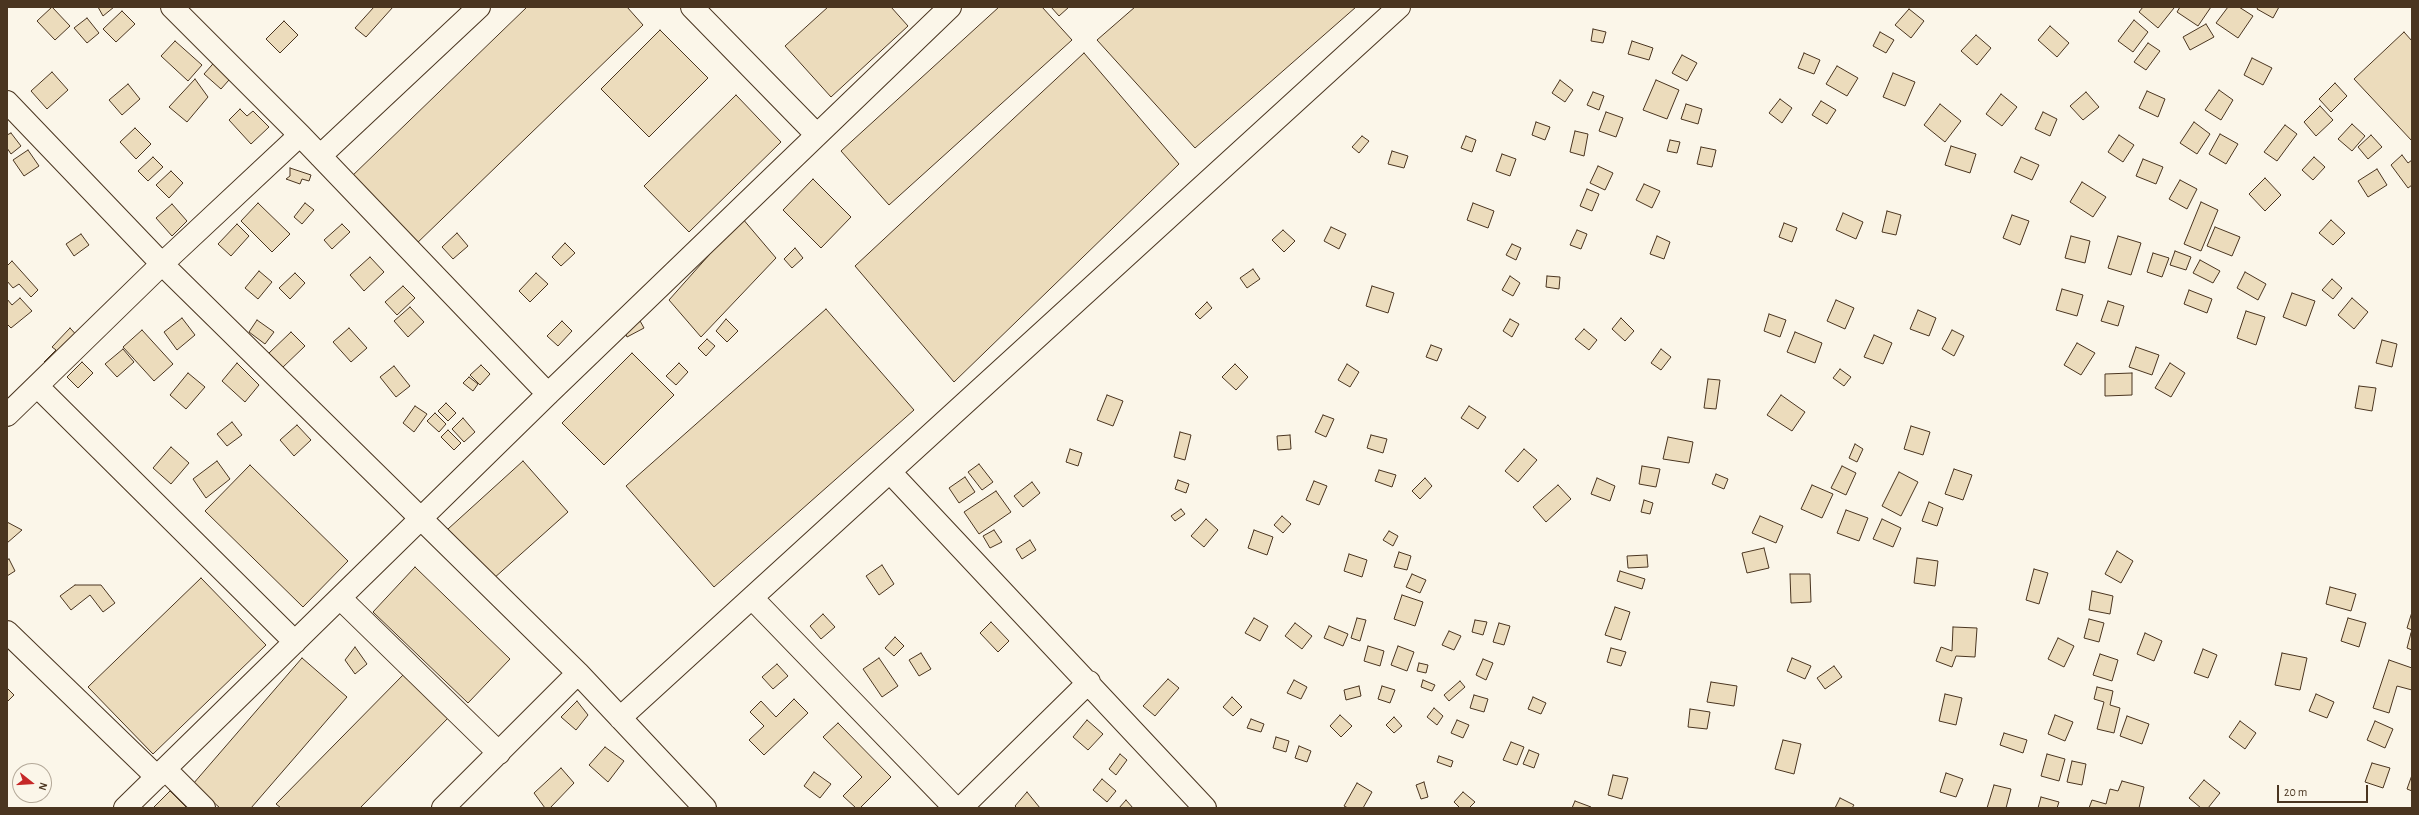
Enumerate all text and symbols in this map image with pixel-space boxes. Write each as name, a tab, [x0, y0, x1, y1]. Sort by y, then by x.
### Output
north arrow	[12, 763, 52, 803]
scale bar	[2279, 777, 2370, 803]
text: N	[37, 781, 49, 792]
text: 20 m	[2284, 786, 2307, 798]

